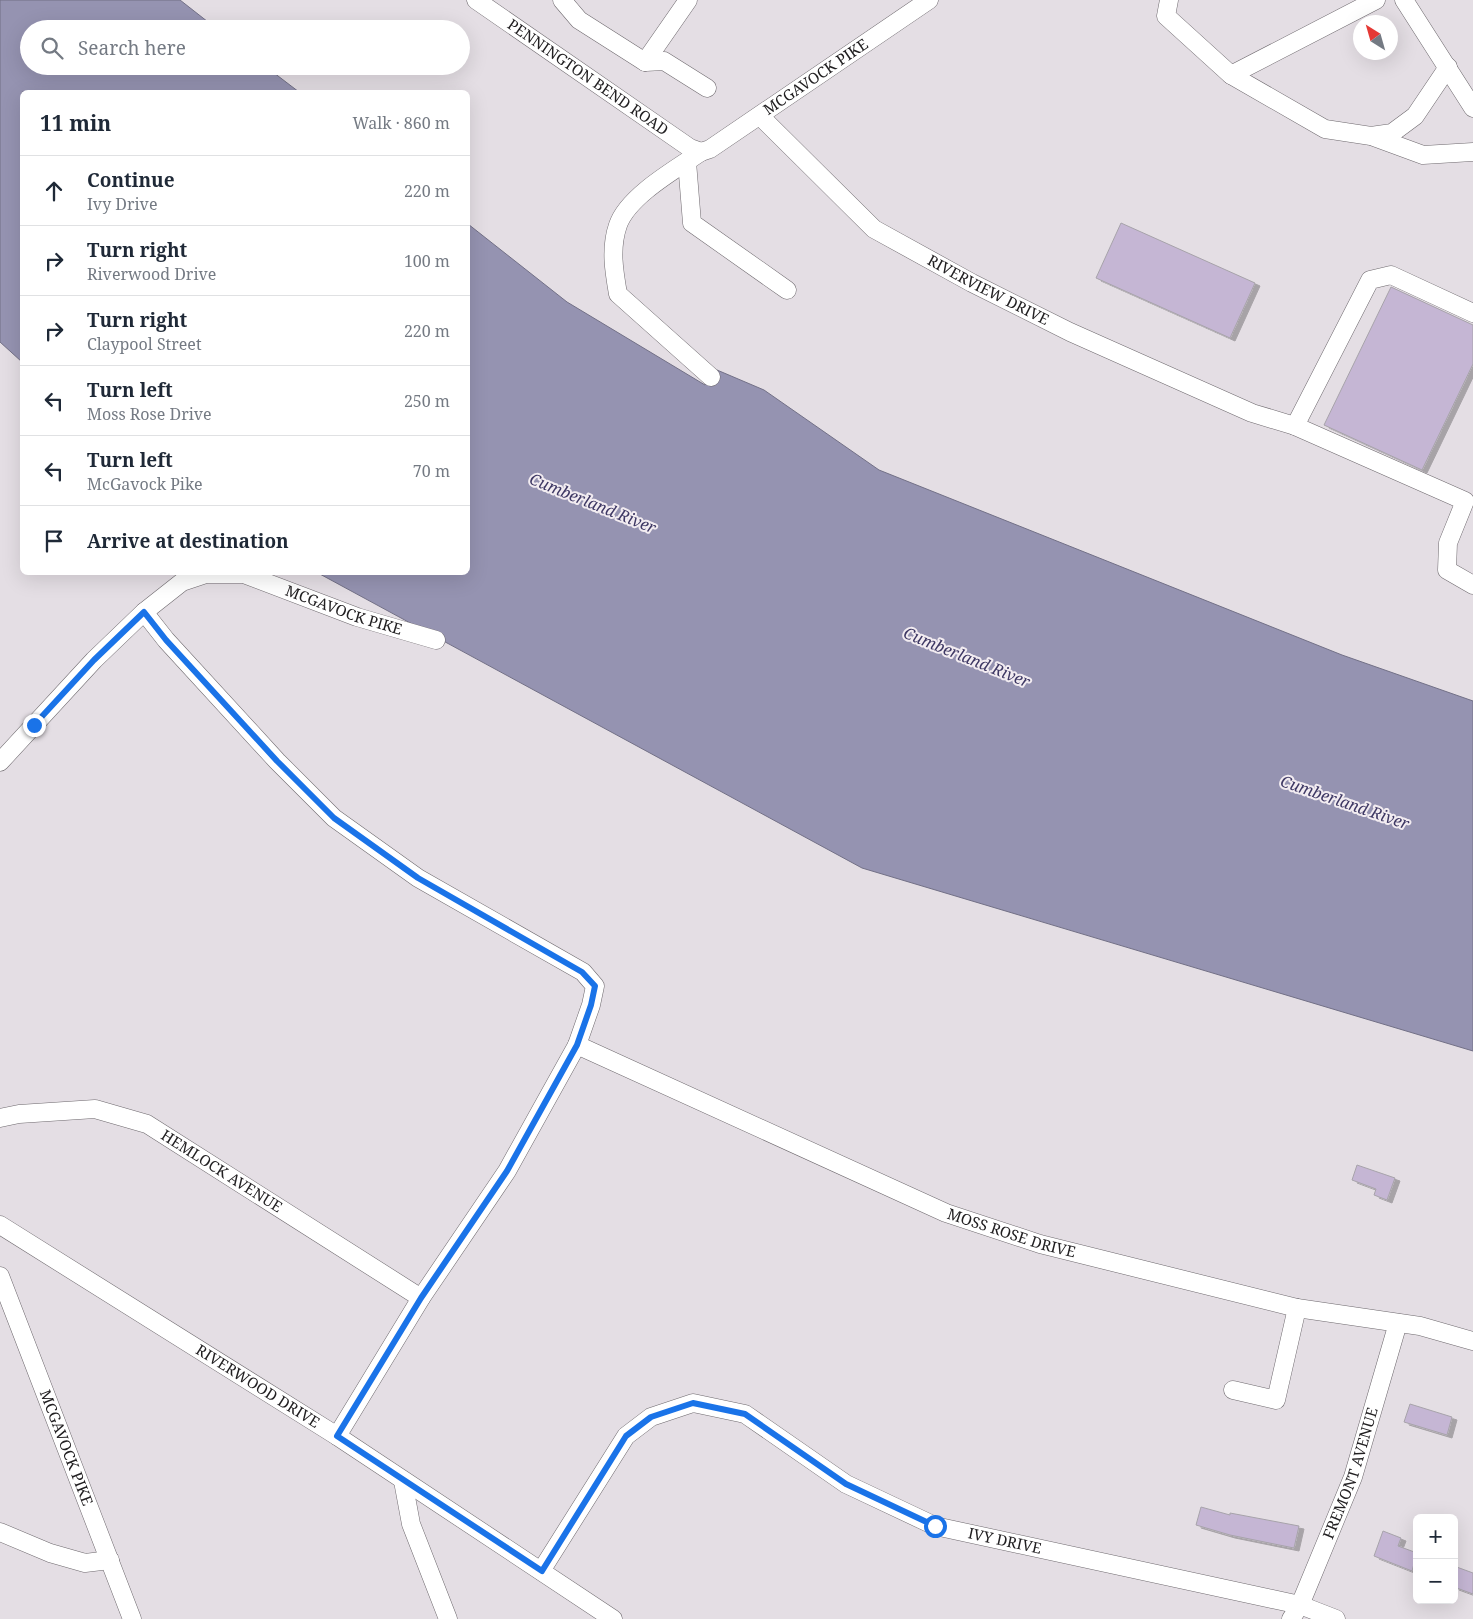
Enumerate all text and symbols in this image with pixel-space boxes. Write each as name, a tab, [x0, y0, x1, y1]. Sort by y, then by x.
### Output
street label: PENNINGTON BEND ROAD	[504, 14, 673, 139]
north arrow	[1353, 15, 1398, 60]
search box	[20, 20, 470, 75]
street label: MCGAVOCK PIKE	[759, 33, 871, 119]
icon: search	[38, 34, 66, 62]
text: Search here	[78, 35, 186, 61]
text: 11 min	[40, 109, 111, 137]
text: Walk · 860 m	[353, 112, 450, 134]
text: Continue	[87, 167, 175, 193]
icon: ahead	[40, 177, 68, 205]
text: 220 m	[404, 180, 450, 202]
text: Ivy Drive	[87, 193, 157, 215]
text: Turn right	[87, 237, 187, 263]
icon: right	[40, 247, 68, 275]
street label: RIVERVIEW DRIVE	[924, 249, 1053, 329]
text: 100 m	[404, 250, 450, 272]
text: Riverwood Drive	[87, 263, 216, 285]
text: Turn right	[87, 307, 187, 333]
icon: right	[40, 317, 68, 345]
text: 220 m	[404, 320, 450, 342]
text: Claypool Street	[87, 333, 202, 355]
text: Turn left	[87, 377, 173, 403]
icon: left	[40, 387, 68, 415]
text: 250 m	[404, 390, 450, 412]
text: Moss Rose Drive	[87, 403, 212, 425]
text: Turn left	[87, 447, 173, 473]
icon: left	[40, 457, 68, 485]
text: 70 m	[413, 460, 450, 482]
water label: Cumberland River	[526, 468, 660, 539]
text: McGavock Pike	[87, 473, 203, 495]
icon: arrive	[40, 527, 68, 555]
text: Arrive at destination	[87, 528, 289, 554]
street label: MCGAVOCK PIKE	[283, 580, 405, 639]
water label: Cumberland River	[900, 622, 1034, 693]
route end	[23, 714, 46, 737]
water label: Cumberland River	[1278, 770, 1413, 835]
street label: HEMLOCK AVENUE	[158, 1125, 287, 1216]
street label: MOSS ROSE DRIVE	[945, 1203, 1078, 1261]
street label: RIVERWOOD DRIVE	[192, 1339, 324, 1432]
street label: MCGAVOCK PIKE	[36, 1387, 98, 1508]
street label: FREMONT AVENUE	[1317, 1405, 1382, 1542]
map controls	[1413, 1514, 1458, 1604]
button: +	[1413, 1514, 1458, 1559]
route start	[924, 1515, 947, 1538]
street label: IVY DRIVE	[966, 1522, 1044, 1558]
button: −	[1413, 1559, 1458, 1604]

